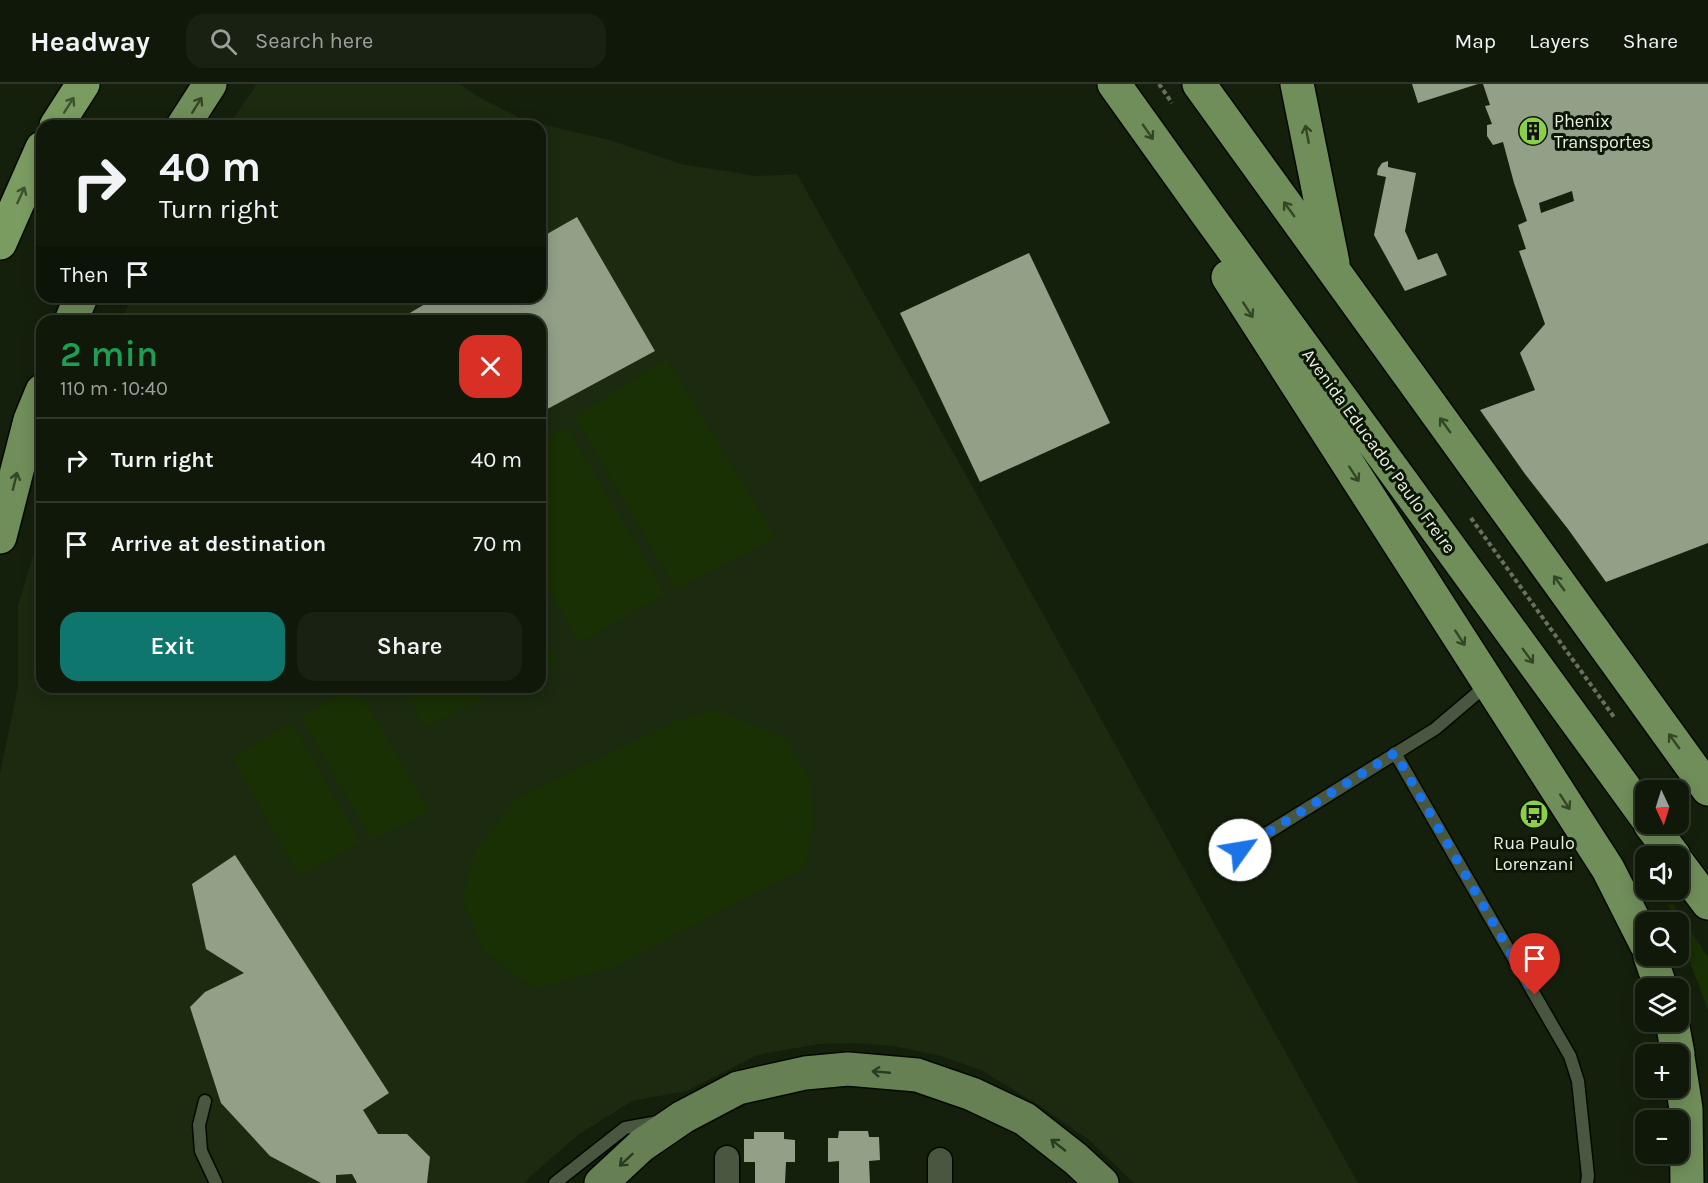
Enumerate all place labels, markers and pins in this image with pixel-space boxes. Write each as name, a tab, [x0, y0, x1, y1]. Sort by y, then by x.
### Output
place label: Phenix Transportes	[1554, 110, 1651, 153]
building icon: Phenix Transportes	[1517, 115, 1549, 147]
bus stop icon: Rua Paulo Lorenzani	[1518, 798, 1550, 830]
place label: Rua Paulo Lorenzani	[1493, 832, 1575, 875]
pin	[1509, 933, 1560, 995]

